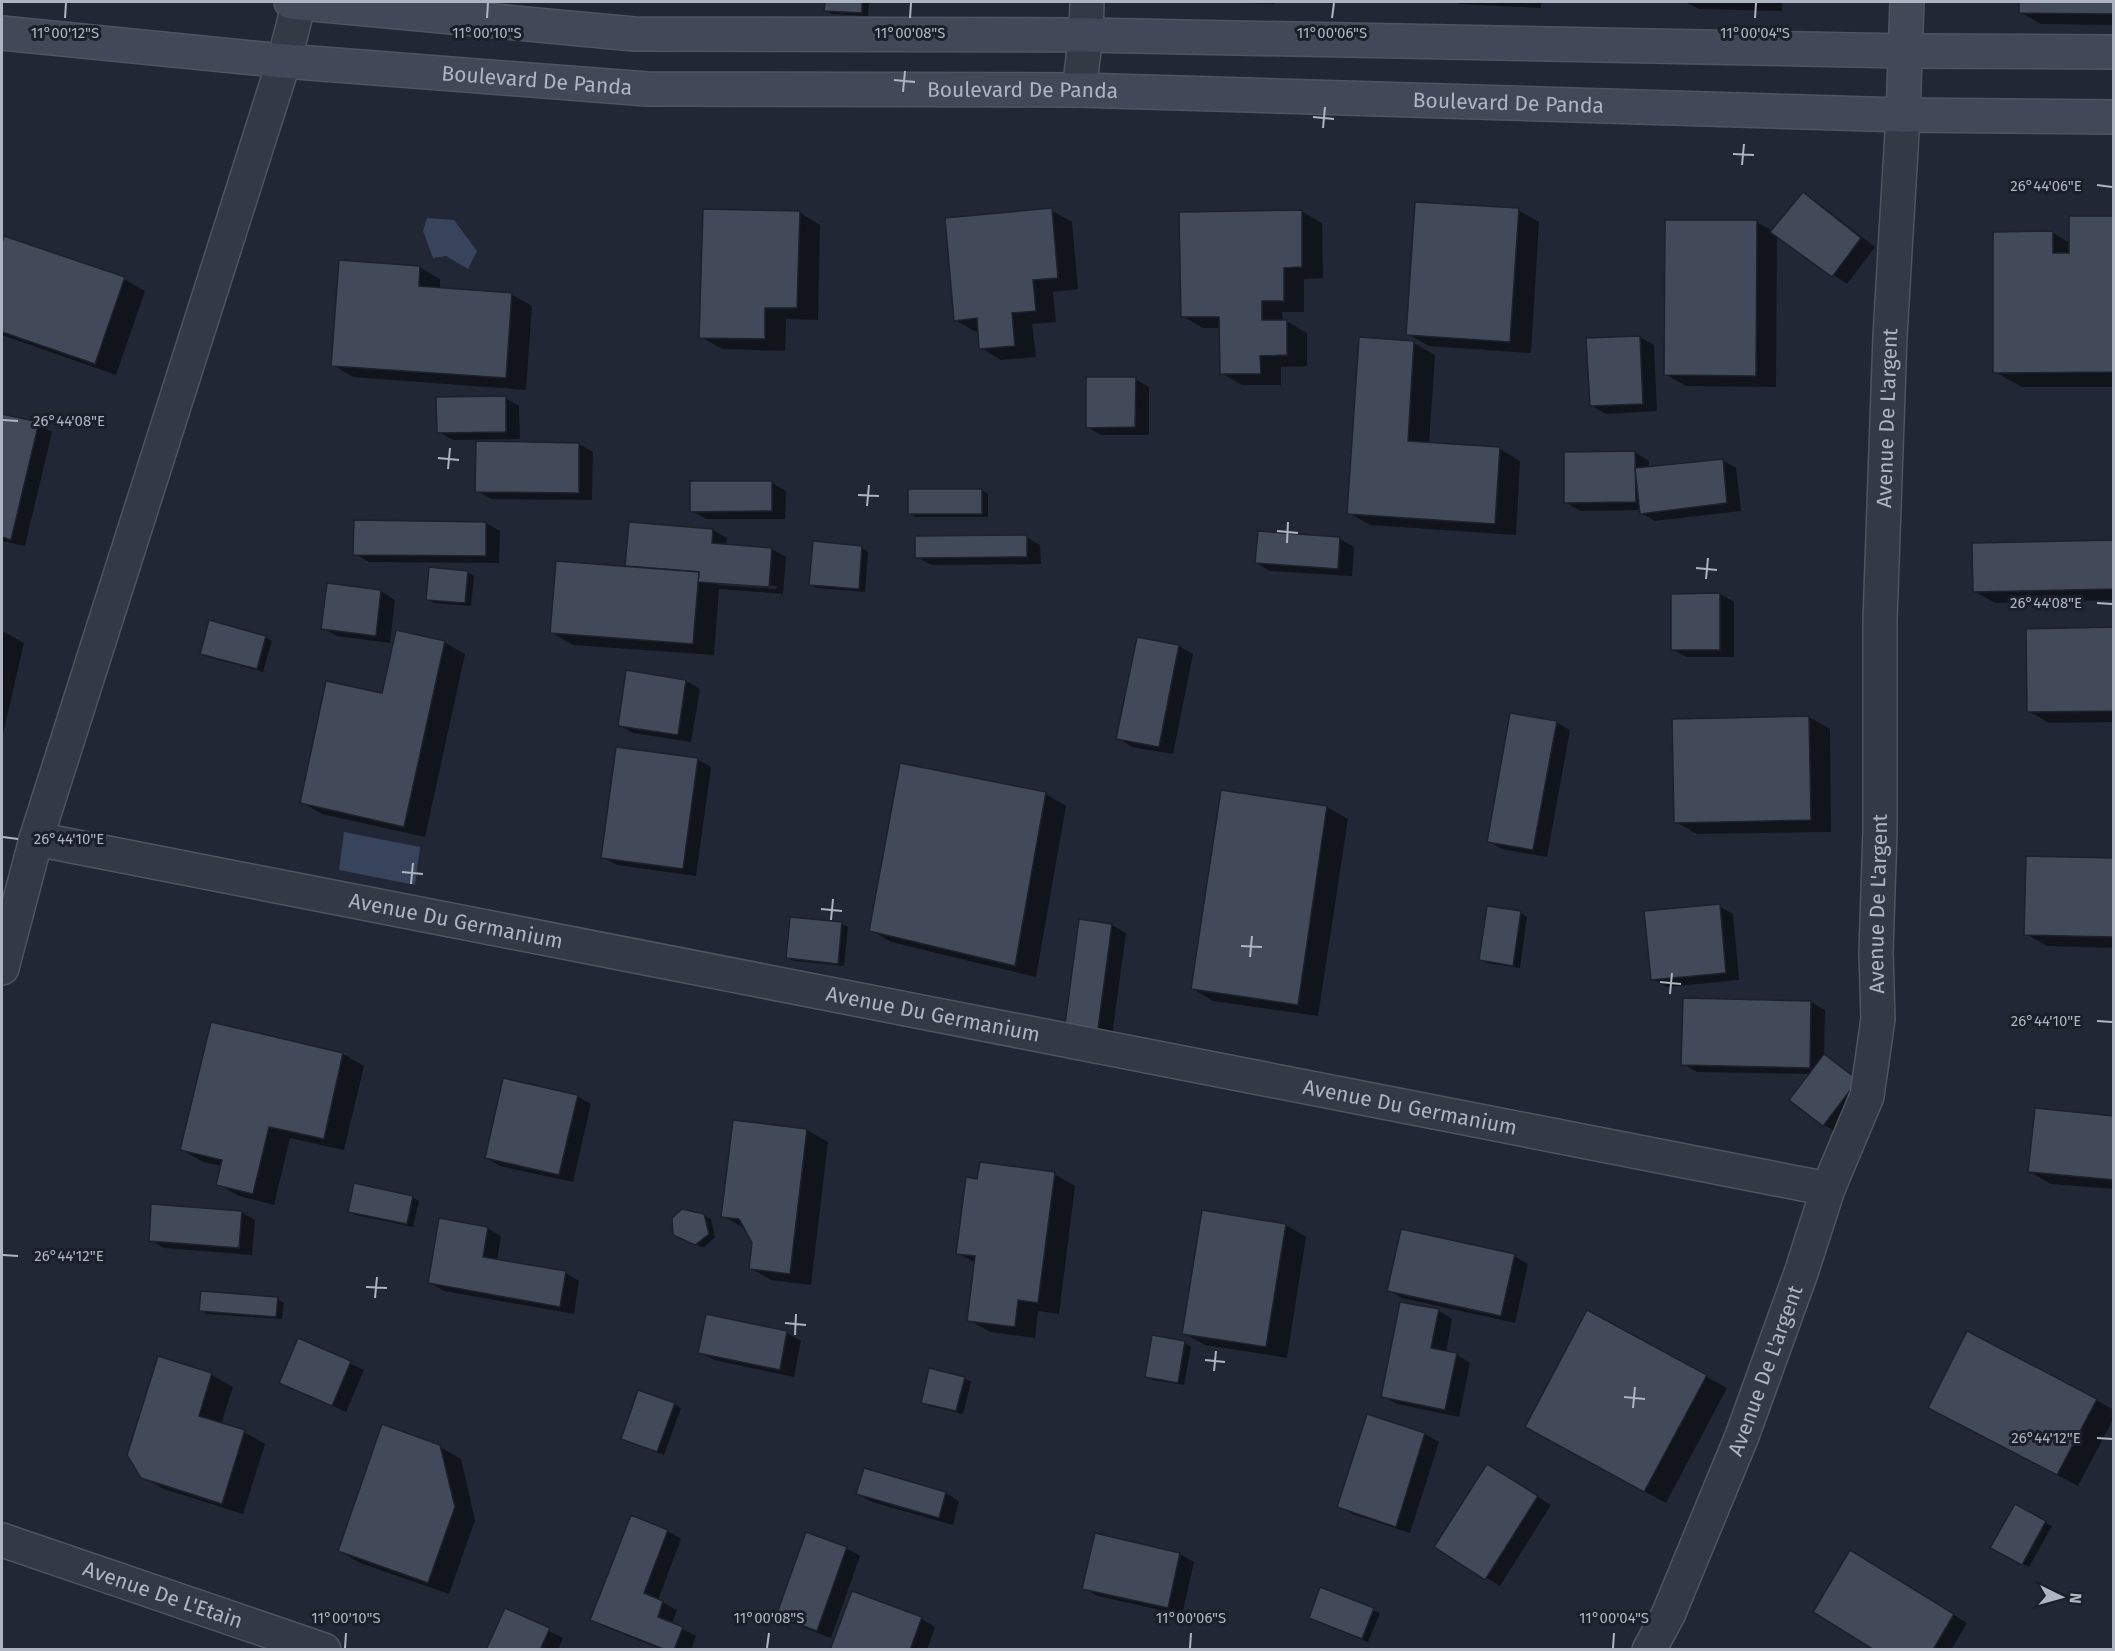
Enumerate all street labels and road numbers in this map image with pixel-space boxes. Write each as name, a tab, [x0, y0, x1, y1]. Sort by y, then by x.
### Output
street label: Boulevard De Panda	[441, 60, 633, 101]
street label: Boulevard De Panda	[927, 77, 1118, 104]
street label: Boulevard De Panda	[1412, 87, 1604, 119]
street label: Avenue De L'argent	[1871, 327, 1903, 508]
street label: Avenue De L'argent	[1863, 814, 1893, 994]
street label: Avenue Du Germanium	[347, 887, 565, 955]
street label: Avenue Du Germanium	[824, 981, 1042, 1048]
street label: Avenue Du Germanium	[1301, 1074, 1519, 1141]
street label: Avenue De L'argent	[1722, 1281, 1809, 1460]
street label: Avenue De L'Etain	[80, 1556, 246, 1634]

